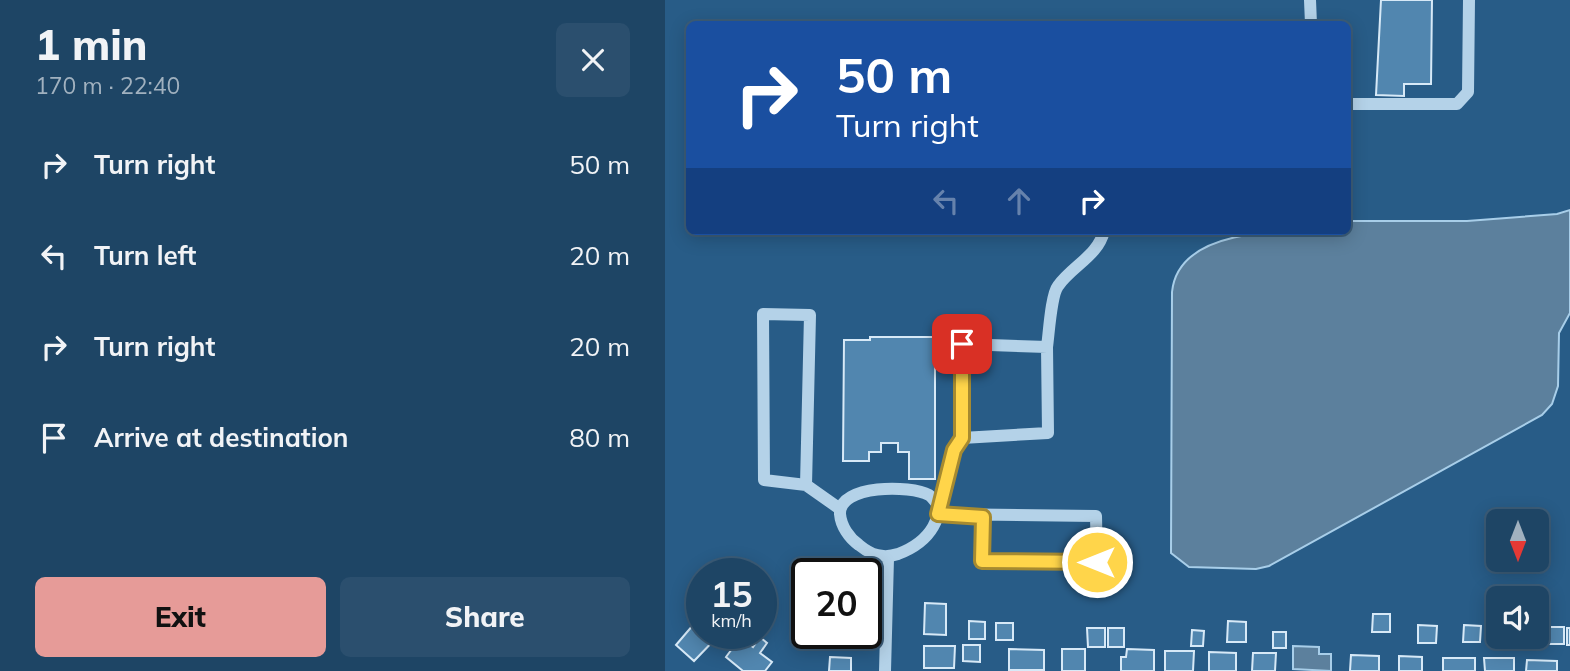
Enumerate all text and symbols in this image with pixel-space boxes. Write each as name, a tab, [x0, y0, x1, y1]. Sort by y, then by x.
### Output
text: 1 min	[35, 18, 148, 71]
button: close	[556, 23, 630, 97]
text: 50 m	[836, 44, 952, 105]
icon: right	[721, 49, 812, 140]
text: 170 m · 22:40	[35, 71, 180, 100]
text: Turn right	[836, 105, 979, 145]
icon: right	[35, 146, 73, 184]
text: Turn right	[94, 148, 215, 181]
text: 50 m	[569, 148, 630, 181]
icon: left	[927, 182, 965, 220]
icon: ahead	[1000, 182, 1038, 220]
icon: right	[1073, 182, 1111, 220]
icon: left	[35, 237, 73, 275]
text: Turn left	[94, 239, 196, 272]
text: 20 m	[569, 239, 630, 272]
pin	[932, 314, 992, 374]
icon: arrive	[943, 325, 981, 363]
icon: right	[35, 328, 73, 366]
text: Turn right	[94, 330, 215, 363]
text: 20 m	[569, 330, 630, 363]
icon: arrive	[35, 419, 73, 457]
text: Arrive at destination	[94, 421, 349, 454]
text: 80 m	[569, 421, 630, 454]
north arrow	[1486, 509, 1549, 572]
map controls	[1486, 509, 1549, 649]
position arrow	[1060, 525, 1134, 599]
speed limit sign: 20	[791, 558, 882, 649]
text: 15	[710, 572, 753, 616]
button: Exit	[35, 577, 326, 657]
button: Share	[340, 577, 630, 657]
button: sound	[1486, 586, 1549, 649]
text: km/h	[711, 609, 752, 632]

